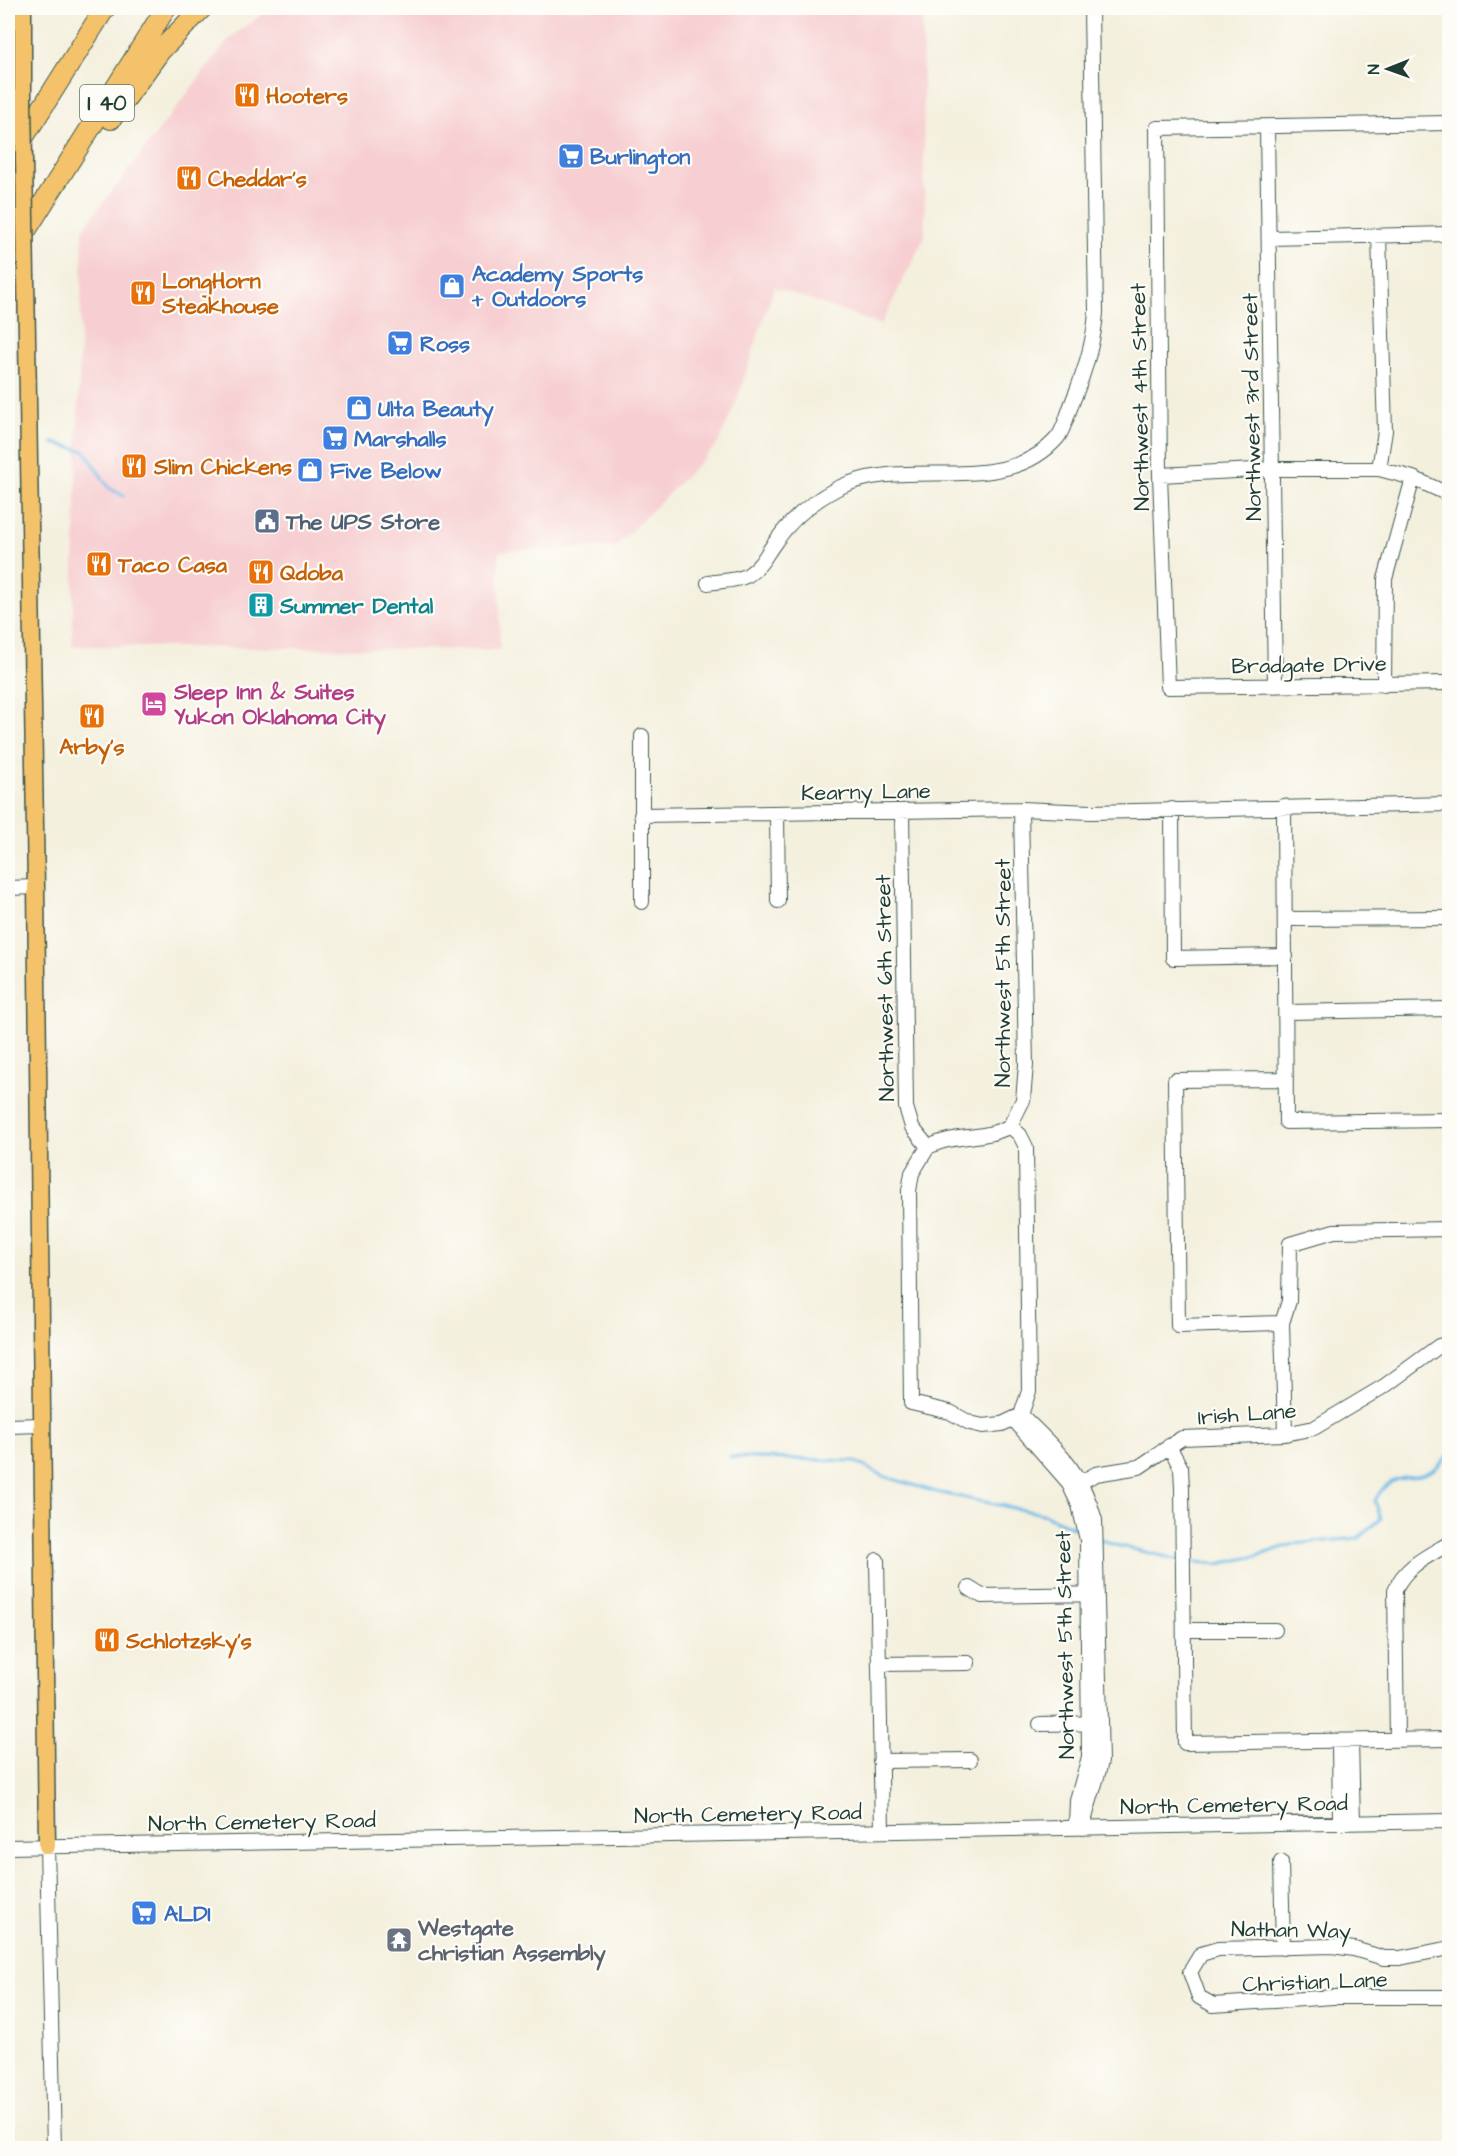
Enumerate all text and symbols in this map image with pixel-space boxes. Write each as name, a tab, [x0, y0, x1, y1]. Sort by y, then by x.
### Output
north arrow	[1358, 39, 1418, 99]
text: N	[1363, 64, 1385, 74]
restaurant icon: Hooters	[232, 80, 262, 110]
place label: Hooters	[266, 81, 348, 112]
road number: I 40	[80, 85, 134, 121]
supermarket icon: Burlington	[556, 141, 586, 171]
place label: Burlington	[590, 142, 690, 174]
restaurant icon: Cheddar's	[174, 163, 204, 193]
place label: Cheddar's	[208, 164, 307, 195]
place label: Academy Sports + Outdoors	[471, 259, 643, 315]
place label: LongHorn Steakhouse	[161, 266, 279, 322]
shop icon: Academy Sports + Outdoors	[437, 271, 467, 301]
restaurant icon: LongHorn Steakhouse	[128, 278, 158, 308]
street label: Northwest 4th Street	[1123, 283, 1158, 511]
street label: Northwest 3rd Street	[1235, 293, 1270, 521]
supermarket icon: Ross	[385, 328, 415, 358]
place label: Ross	[420, 329, 470, 360]
shop icon: Ulta Beauty	[344, 393, 374, 423]
place label: Ulta Beauty	[378, 394, 495, 427]
supermarket icon: Marshalls	[320, 423, 350, 453]
place label: Marshalls	[354, 424, 447, 455]
restaurant icon: Slim Chickens	[119, 451, 149, 481]
place label: Slim Chickens	[153, 452, 292, 483]
shop icon: Five Below	[295, 455, 325, 485]
place label: Five Below	[330, 456, 442, 487]
public building icon: The UPS Store	[252, 506, 282, 536]
place label: The UPS Store	[285, 507, 440, 538]
restaurant icon: Taco Casa	[84, 549, 114, 579]
place label: Taco Casa	[117, 550, 228, 581]
restaurant icon: Qdoba	[246, 557, 276, 587]
place label: Qdoba	[280, 558, 344, 589]
building icon: Summer Dental	[246, 590, 276, 620]
place label: Summer Dental	[279, 591, 434, 622]
street label: Bradgate Drive	[1231, 649, 1387, 683]
place label: Sleep Inn & Suites Yukon Oklahoma City	[173, 677, 387, 735]
hotel icon: Sleep Inn & Suites Yukon Oklahoma City	[139, 689, 169, 719]
restaurant icon: Arby's	[77, 701, 107, 731]
place label: Arby's	[59, 732, 125, 765]
street label: Kearny Lane	[801, 776, 931, 810]
street label: Northwest 5th Street	[988, 859, 1019, 1087]
street label: Northwest 6th Street	[868, 874, 903, 1102]
street label: Irish Lane	[1197, 1396, 1298, 1433]
street label: Northwest 5th Street	[1048, 1530, 1083, 1760]
restaurant icon: Schlotzsky's	[92, 1625, 122, 1655]
place label: Schlotzsky's	[125, 1626, 252, 1659]
street label: North Cemetery Road	[1120, 1788, 1348, 1824]
street label: North Cemetery Road	[634, 1797, 862, 1833]
street label: North Cemetery Road	[148, 1805, 376, 1841]
supermarket icon: ALDI	[129, 1898, 159, 1928]
place label: ALDI	[164, 1899, 211, 1930]
place label: Westgate christian Assembly	[417, 1913, 607, 1971]
street label: Nathan Way	[1231, 1914, 1351, 1948]
temple icon: Westgate christian Assembly	[384, 1925, 414, 1955]
street label: Christian Lane	[1242, 1964, 1388, 2001]

